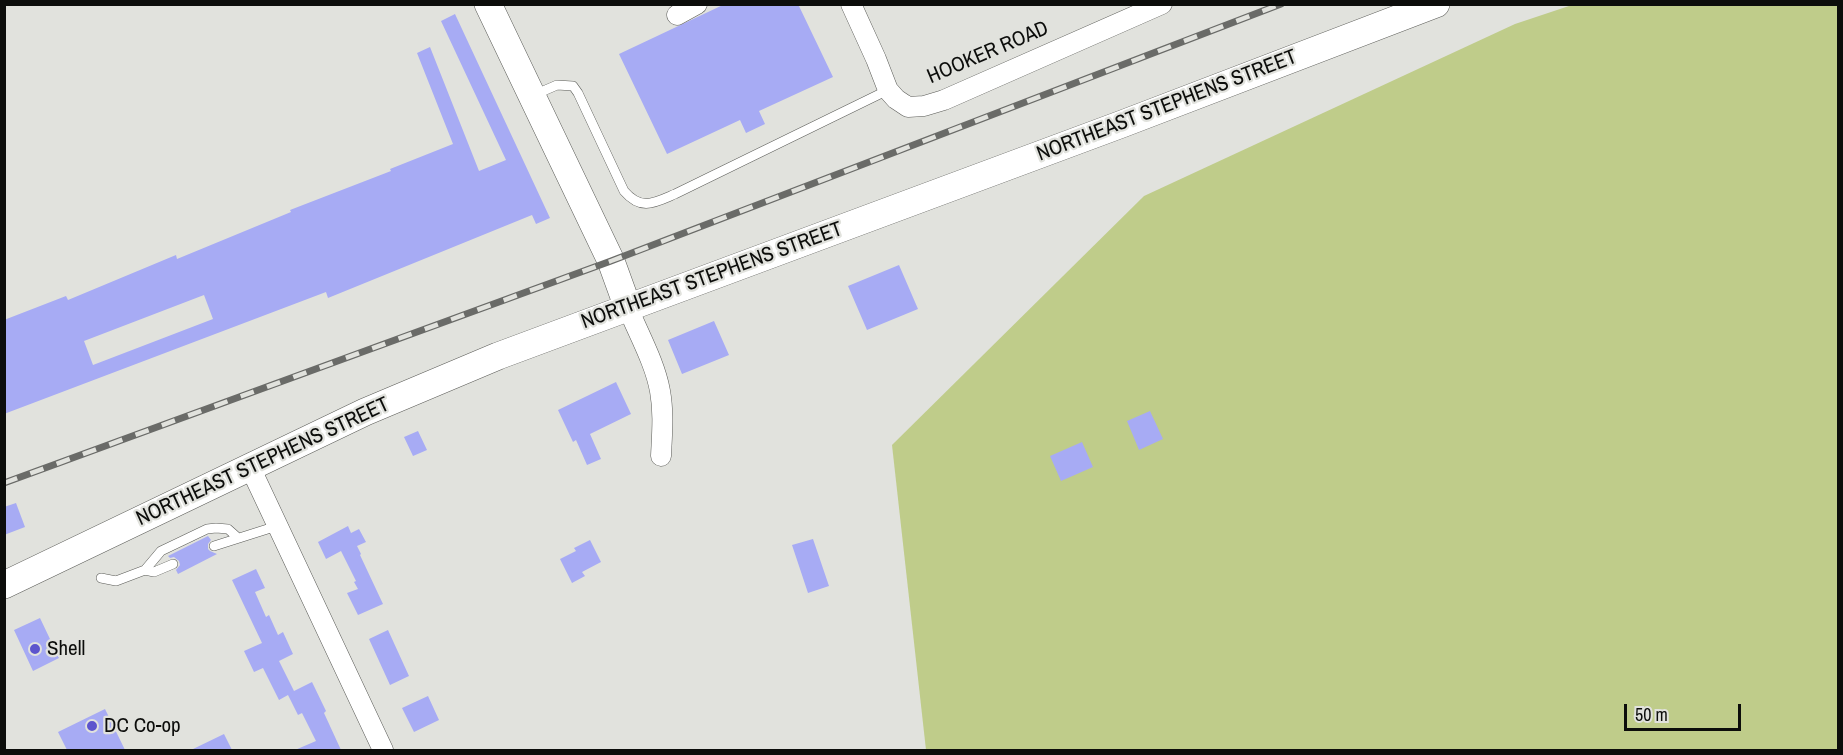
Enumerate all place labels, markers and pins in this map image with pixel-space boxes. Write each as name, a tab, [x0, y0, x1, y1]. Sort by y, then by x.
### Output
place label: Shell	[47, 636, 85, 662]
marker: Shell	[28, 642, 42, 656]
place label: DC Co-op	[104, 713, 181, 739]
marker: DC Co-op	[85, 719, 99, 733]

